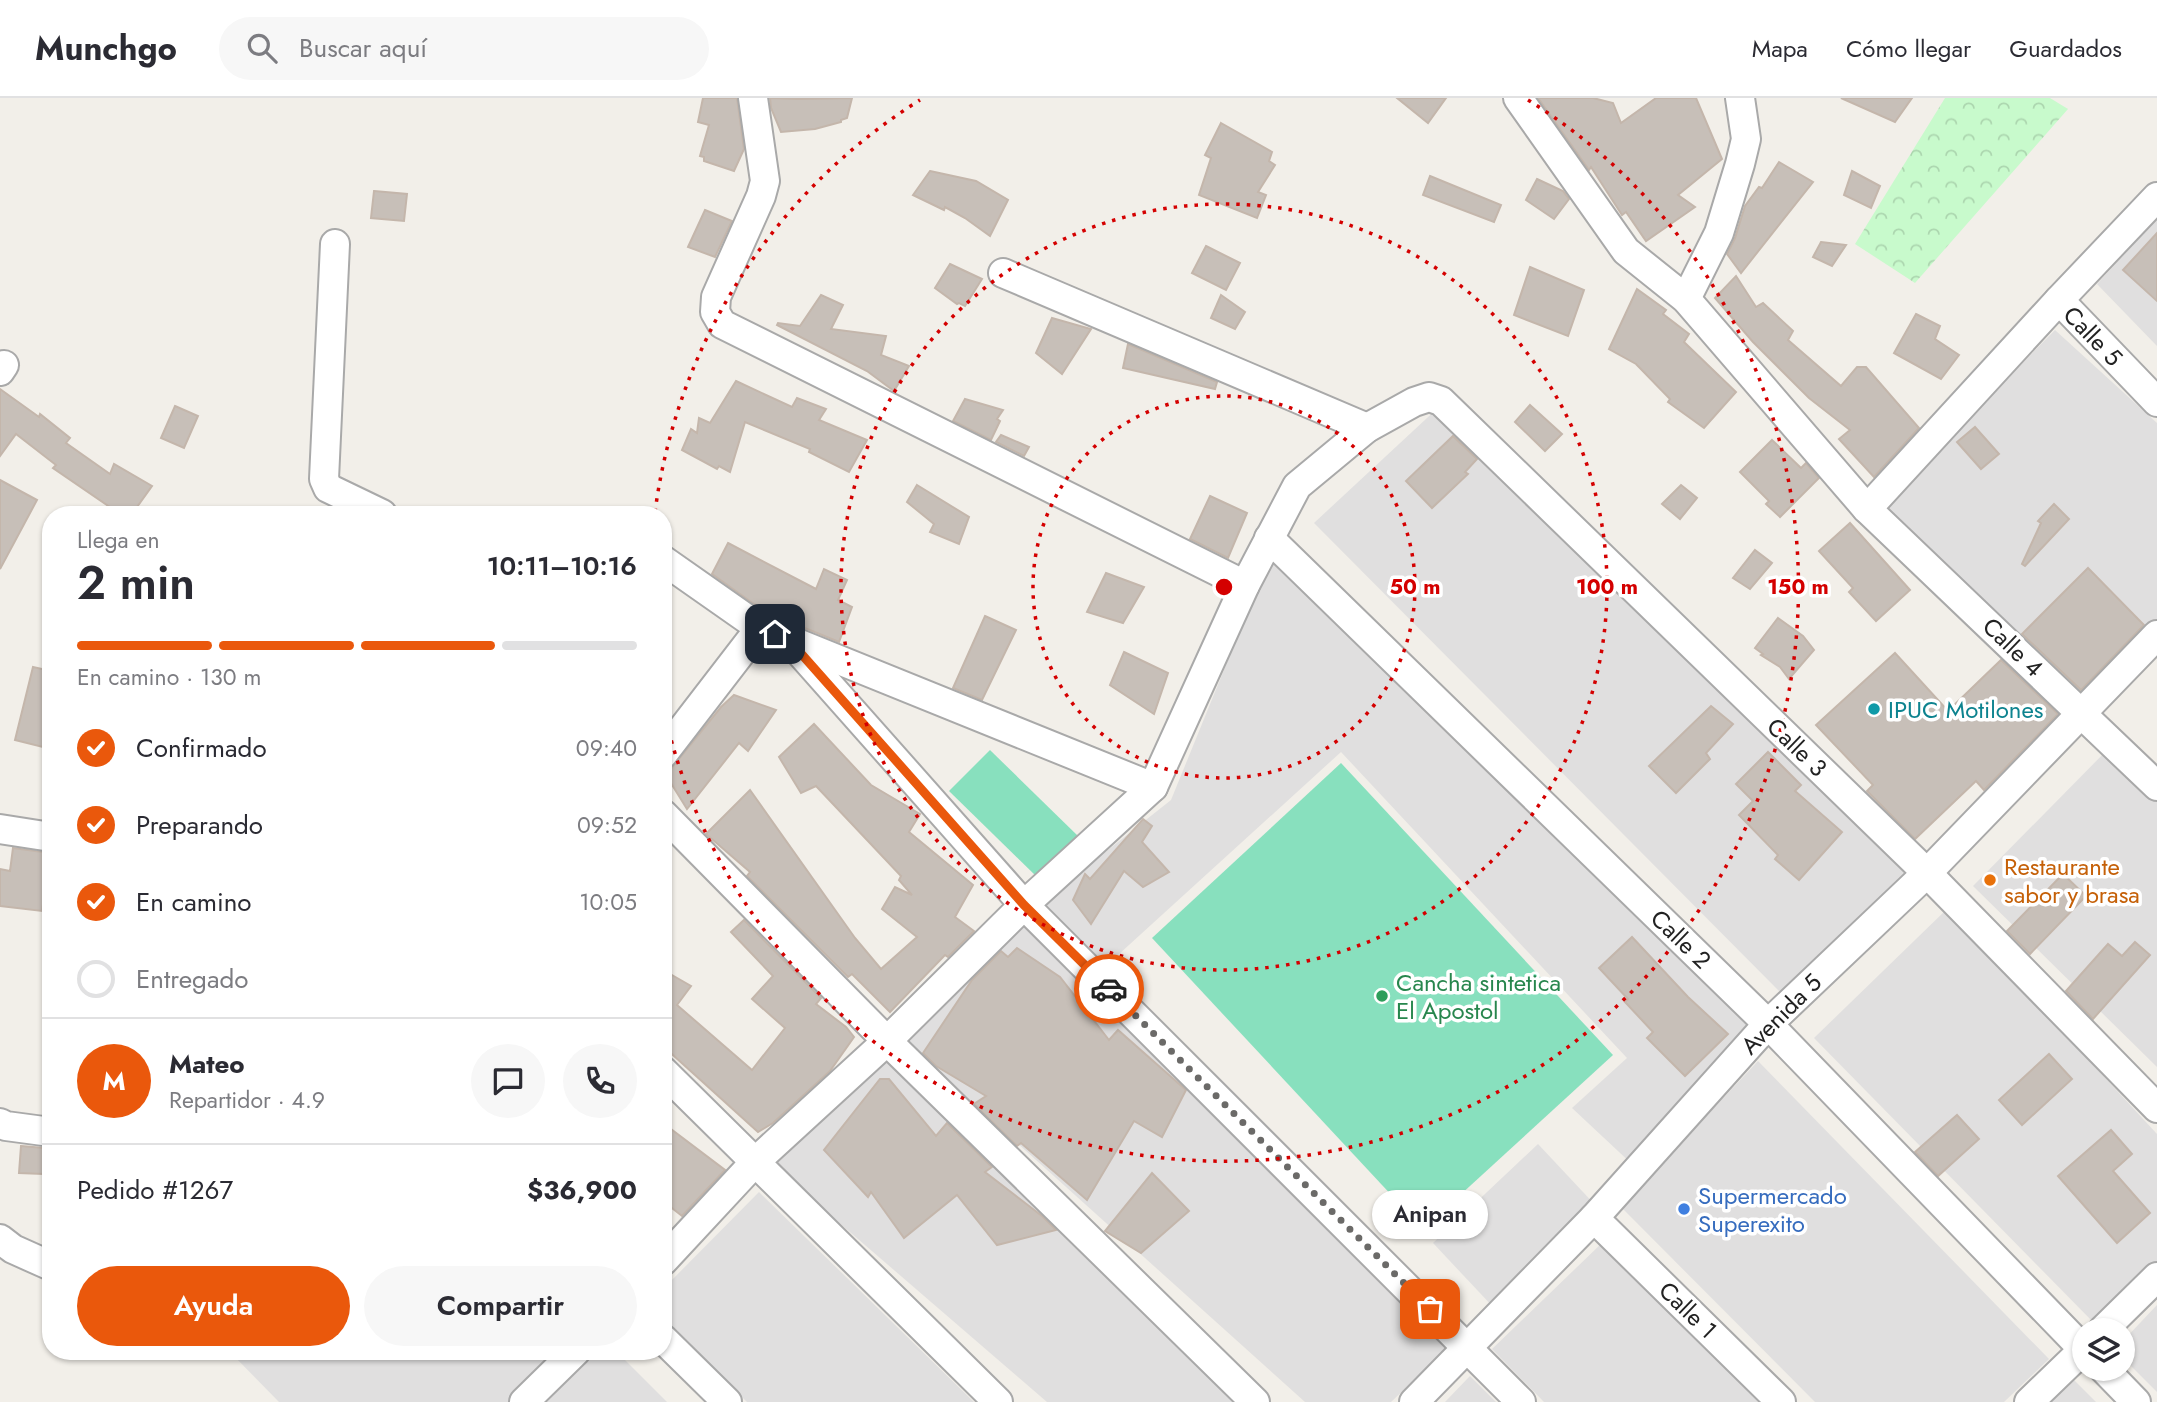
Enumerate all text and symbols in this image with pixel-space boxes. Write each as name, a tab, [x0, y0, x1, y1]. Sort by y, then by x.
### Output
search box	[219, 17, 709, 80]
text: Munchgo	[35, 25, 177, 72]
icon: search	[243, 29, 281, 67]
text: Buscar aquí	[299, 29, 427, 67]
text: Mapa	[1752, 31, 1808, 66]
text: Cómo llegar	[1846, 31, 1971, 66]
text: Guardados	[2009, 31, 2122, 66]
street label: Calle 5	[2055, 298, 2131, 374]
text: Llega en	[77, 523, 159, 557]
text: 10:11–10:16	[487, 547, 637, 585]
text: 2 min	[77, 550, 195, 616]
text: 50 m	[1390, 572, 1440, 602]
text: 100 m	[1576, 572, 1638, 602]
text: 150 m	[1767, 572, 1829, 602]
centre of rings	[1212, 575, 1236, 599]
pin	[745, 604, 805, 664]
street label: Calle 4	[1975, 609, 2051, 685]
icon: home	[756, 615, 794, 653]
text: En camino · 130 m	[77, 660, 261, 694]
place label: IPUC Motilones	[1888, 692, 2044, 727]
marker: IPUC Motilones	[1866, 701, 1882, 717]
street label: Calle 3	[1759, 710, 1835, 784]
icon: check	[77, 729, 115, 767]
text: Confirmado	[136, 729, 267, 767]
text: 09:40	[576, 731, 637, 765]
icon: check	[77, 806, 115, 844]
text: Preparando	[136, 806, 263, 844]
text: 09:52	[577, 808, 637, 842]
place label: Restaurante sabor y brasa	[2004, 849, 2140, 912]
marker: Restaurante sabor y brasa	[1982, 872, 1998, 888]
icon: check	[77, 883, 115, 921]
text: En camino	[136, 883, 252, 921]
text: 10:05	[579, 885, 637, 919]
street label: Calle 2	[1643, 901, 1719, 977]
courier	[1074, 954, 1144, 1024]
text: Entregado	[136, 960, 248, 998]
place label: Cancha sintetica El Apostol	[1396, 965, 1561, 1028]
street label: Avenida 5	[1733, 966, 1829, 1062]
icon: car	[1090, 970, 1128, 1008]
marker: Cancha sintetica El Apostol	[1374, 988, 1390, 1004]
button: chat	[471, 1044, 545, 1118]
button: phone	[563, 1044, 637, 1118]
text: Mateo	[169, 1045, 245, 1083]
text: M	[102, 1062, 126, 1100]
text: Repartidor · 4.9	[169, 1083, 325, 1117]
text: Pedido #1267	[77, 1171, 233, 1209]
text: $36,900	[527, 1171, 637, 1209]
place label: Supermercado Superexito	[1698, 1178, 1847, 1241]
callout: Anipan	[1372, 1190, 1488, 1239]
text: Anipan	[1393, 1197, 1467, 1231]
marker: Supermercado Superexito	[1676, 1201, 1692, 1217]
button: Ayuda	[77, 1266, 350, 1346]
button: Compartir	[364, 1266, 637, 1346]
street label: Calle 1	[1651, 1273, 1725, 1347]
pin	[1400, 1279, 1460, 1339]
icon: bag	[1411, 1290, 1449, 1328]
map controls	[2072, 1318, 2135, 1381]
button: layers	[2072, 1318, 2135, 1381]

